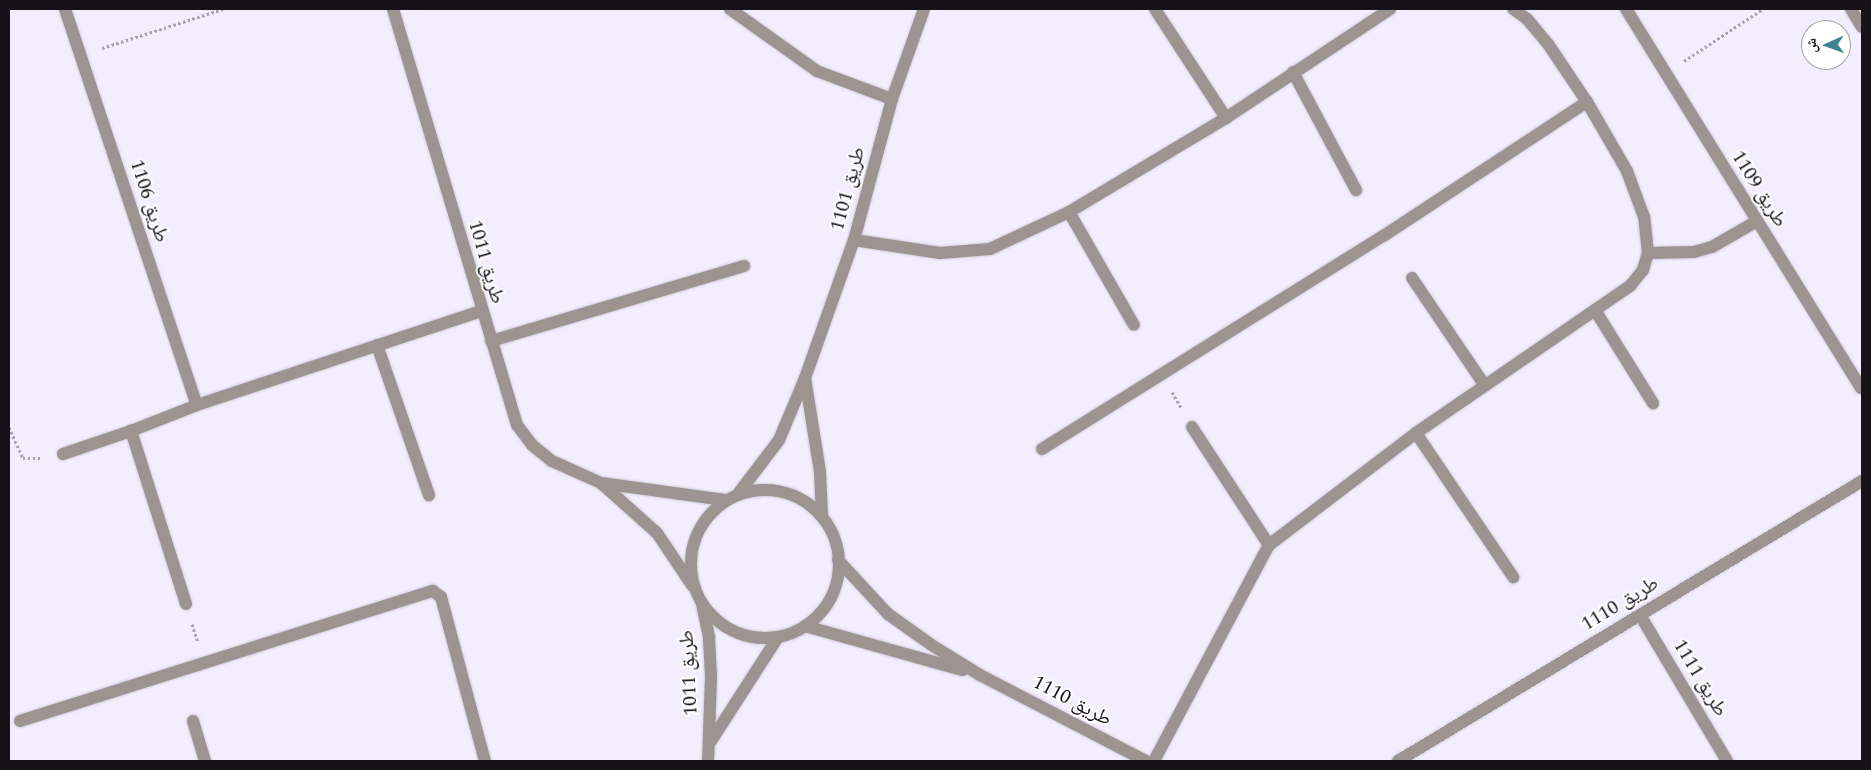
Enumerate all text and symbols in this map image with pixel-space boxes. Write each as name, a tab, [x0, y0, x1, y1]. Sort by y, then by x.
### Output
north arrow	[1801, 20, 1851, 70]
text: ش	[1801, 38, 1822, 53]
street label: طريق 1101	[825, 144, 871, 234]
street label: طريق 1109	[1726, 146, 1792, 232]
street label: طريق 1106	[124, 156, 174, 246]
street label: طريق 1011	[463, 217, 509, 307]
street label: طريق 1110	[1577, 572, 1663, 636]
street label: طريق 1011	[675, 629, 703, 717]
street label: طريق 1111	[1668, 635, 1732, 721]
street label: طريق 1110	[1028, 670, 1116, 732]

